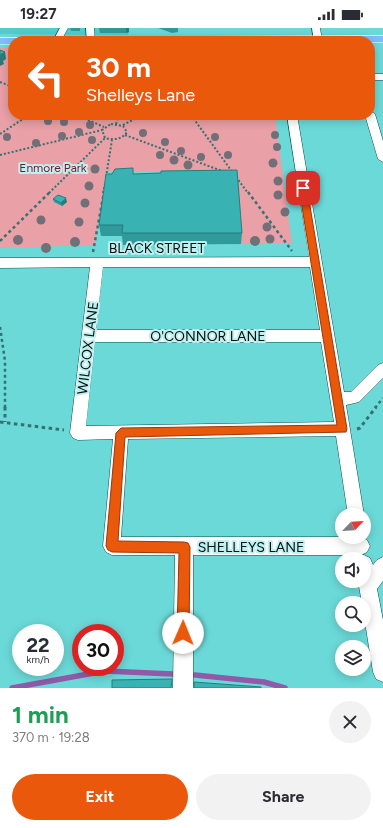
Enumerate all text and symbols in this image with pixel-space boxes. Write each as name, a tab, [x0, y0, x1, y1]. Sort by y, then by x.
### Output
text: 19:27	[20, 5, 57, 23]
text: 30 m	[86, 50, 151, 84]
icon: left	[20, 52, 72, 104]
text: Shelleys Lane	[86, 84, 195, 106]
park label: Enmore Park	[19, 161, 87, 175]
pin	[286, 171, 320, 205]
icon: arrive	[292, 177, 314, 199]
street label: BLACK STREET	[109, 240, 206, 257]
street label: WILCOX LANE	[74, 301, 102, 395]
street label: O'CONNOR LANE	[150, 328, 266, 345]
north arrow	[335, 508, 371, 544]
map controls	[335, 508, 371, 676]
street label: SHELLEYS LANE	[198, 539, 304, 556]
button: sound	[335, 552, 371, 588]
button: search	[335, 596, 371, 632]
position arrow	[162, 612, 204, 654]
speed limit sign: 30	[72, 624, 124, 676]
text: 22	[26, 633, 50, 657]
button: layers	[335, 640, 371, 676]
text: km/h	[27, 653, 49, 666]
text: 1 min	[12, 700, 69, 729]
button: close	[329, 701, 371, 743]
text: 370 m · 19:28	[12, 730, 90, 745]
button: Exit	[12, 774, 188, 820]
button: Share	[196, 774, 371, 820]

